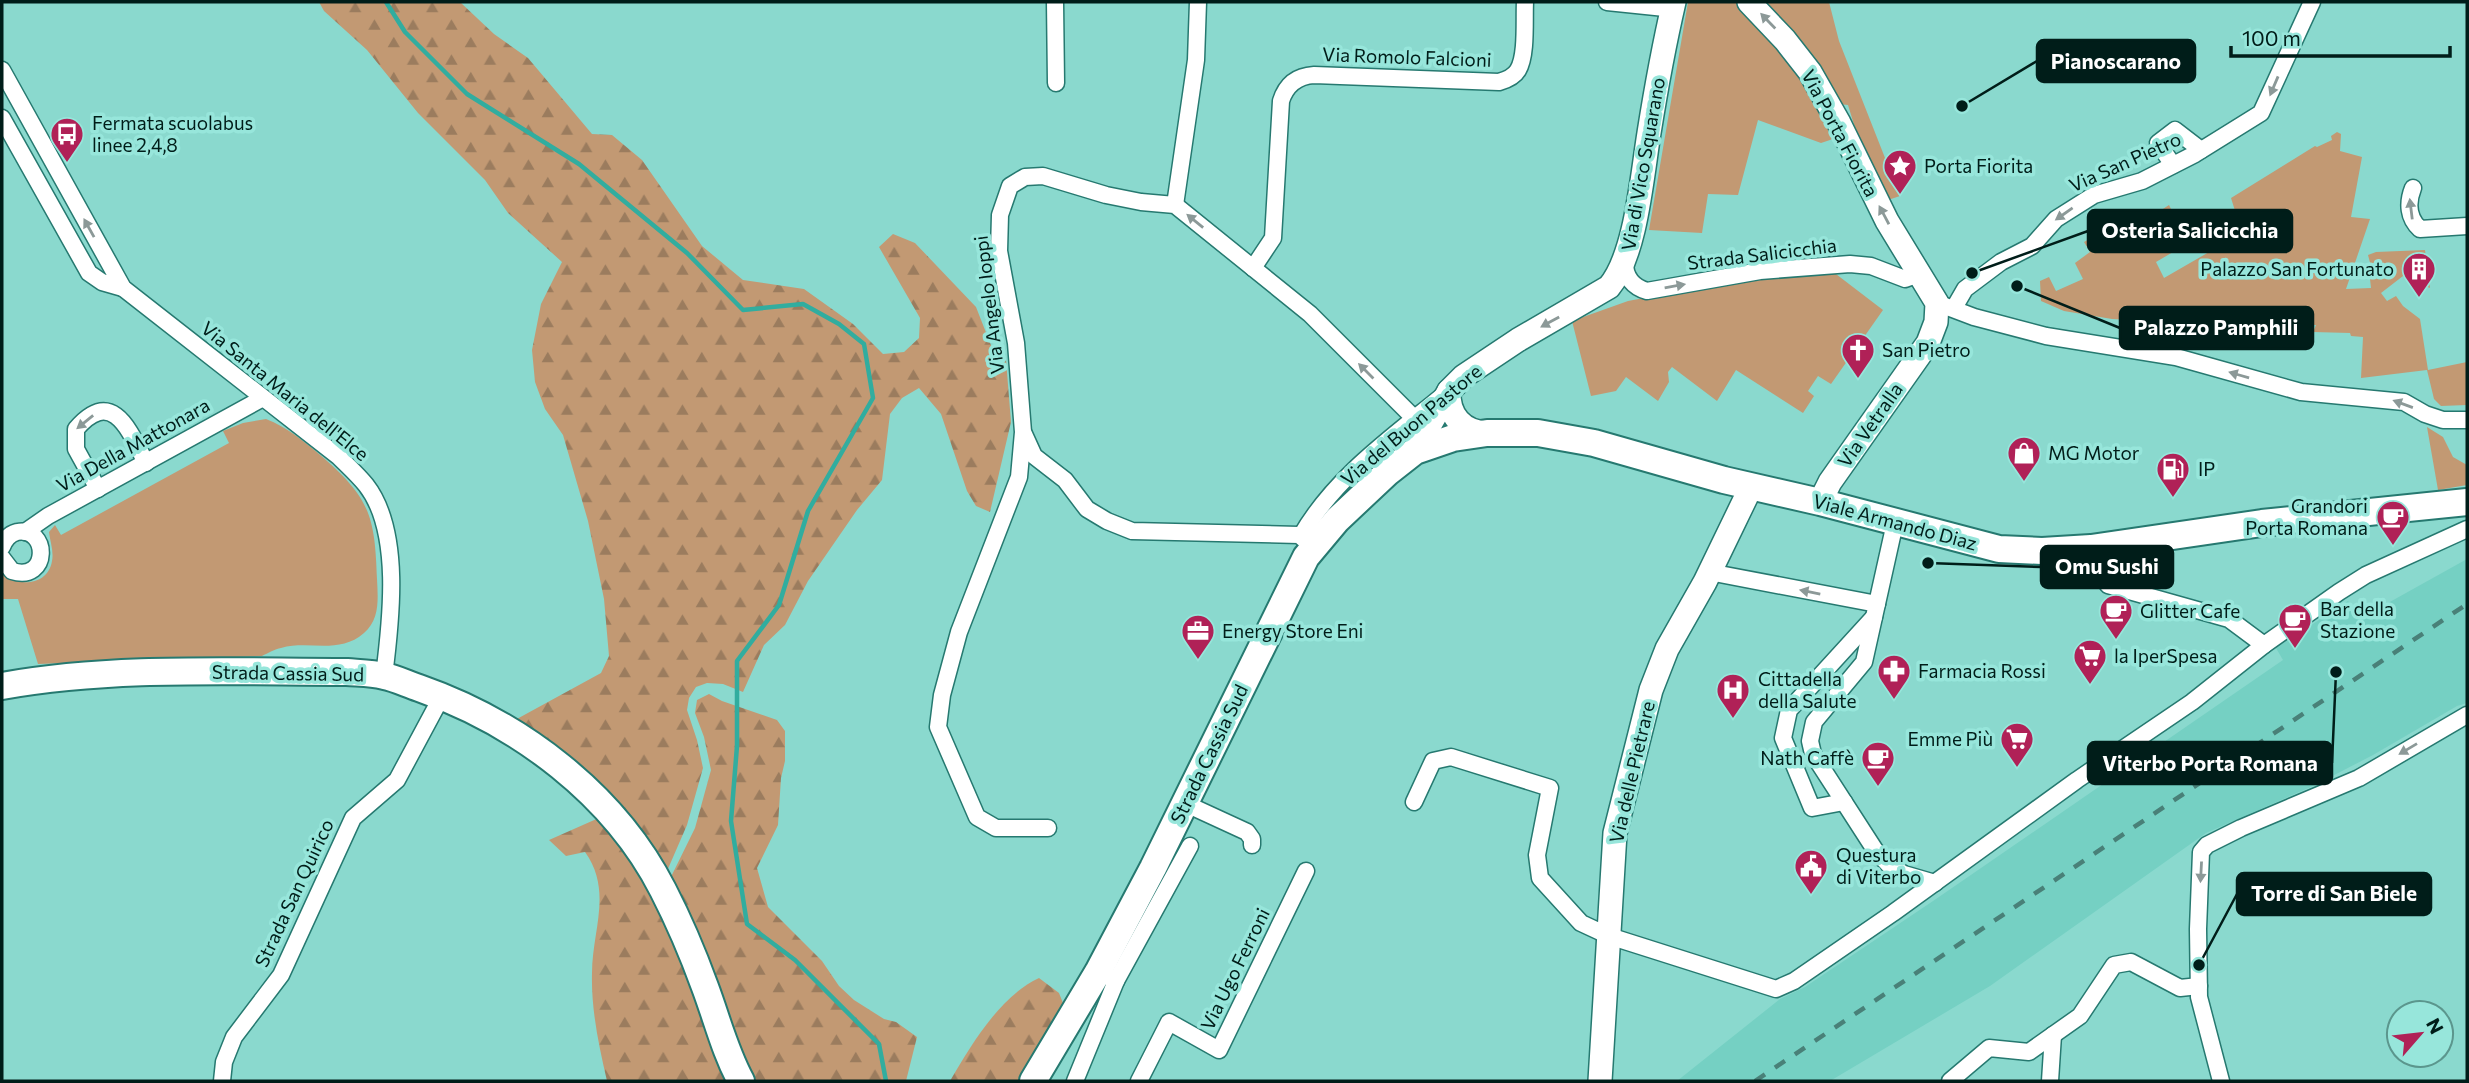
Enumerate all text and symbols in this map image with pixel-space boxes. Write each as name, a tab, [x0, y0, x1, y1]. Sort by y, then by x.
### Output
one-way arrow	[1760, 13, 1776, 30]
scale bar	[2231, 14, 2450, 58]
text: 100 m	[2242, 25, 2301, 50]
callout: Pianoscarano	[2037, 40, 2195, 82]
street label: Via Romolo Falcioni	[1322, 42, 1492, 71]
text: Pianoscarano	[2051, 48, 2181, 73]
street label: Via Porta Fiorita	[1797, 65, 1884, 200]
street label: Via di Vico Squarano	[1616, 75, 1669, 252]
one-way arrow	[2268, 76, 2279, 97]
place label: Fermata scuolabus linee 2,4,8	[92, 111, 253, 156]
bus stop icon: Fermata scuolabus linee 2,4,8	[48, 115, 86, 164]
street label: Via San Pietro	[2065, 127, 2184, 196]
place icon: Porta Fiorita	[1881, 147, 1919, 196]
place label: Porta Fiorita	[1924, 154, 2033, 177]
one-way arrow	[2405, 198, 2416, 220]
one-way arrow	[1878, 205, 1890, 225]
one-way arrow	[2055, 207, 2073, 221]
callout: Osteria Salicicchia	[2088, 210, 2292, 252]
one-way arrow	[1187, 214, 1204, 229]
text: Osteria Salicicchia	[2102, 217, 2278, 242]
one-way arrow	[84, 218, 95, 238]
street label: Strada Salicicchia	[1686, 233, 1838, 274]
street label: Via Angelo Ioppi	[969, 234, 1008, 376]
building icon: Palazzo San Fortunato	[2400, 250, 2438, 299]
place label: Palazzo San Fortunato	[2200, 257, 2394, 280]
one-way arrow	[1664, 280, 1686, 291]
callout: Palazzo Pamphili	[2120, 307, 2313, 349]
text: Palazzo Pamphili	[2134, 314, 2298, 339]
street label: Via Santa Maria dell'Elce	[197, 316, 374, 465]
one-way arrow	[1541, 316, 1560, 328]
church icon: San Pietro	[1839, 331, 1877, 380]
place label: San Pietro	[1882, 338, 1971, 361]
street label: Via del Buon Pastore	[1336, 359, 1486, 490]
one-way arrow	[1358, 362, 1375, 379]
one-way arrow	[2228, 369, 2249, 379]
street label: Via Vetralla	[1832, 378, 1907, 471]
street label: Via Della Mattonara	[52, 393, 213, 496]
one-way arrow	[2392, 398, 2413, 409]
one-way arrow	[76, 414, 94, 429]
shop icon: MG Motor	[2005, 434, 2043, 483]
place label: MG Motor	[2048, 441, 2140, 464]
fuel station icon: IP	[2154, 450, 2192, 499]
place label: IP	[2198, 457, 2215, 480]
street label: Viale Armando Diaz	[1811, 489, 1980, 554]
place label: Grandori Porta Romana	[2245, 494, 2368, 539]
cafe icon: Grandori Porta Romana	[2374, 498, 2412, 547]
callout: Omu Sushi	[2041, 546, 2173, 588]
text: Omu Sushi	[2055, 553, 2159, 578]
one-way arrow	[1799, 586, 1821, 597]
cafe icon: Glitter Cafe	[2097, 592, 2135, 641]
place label: Bar della Stazione	[2320, 597, 2395, 642]
place label: Glitter Cafe	[2140, 599, 2240, 622]
cafe icon: Bar della Stazione	[2276, 601, 2314, 650]
office icon: Energy Store Eni	[1179, 612, 1217, 661]
place label: Energy Store Eni	[1222, 619, 1363, 642]
supermarket icon: la IperSpesa	[2071, 637, 2109, 686]
place label: la IperSpesa	[2114, 644, 2218, 667]
pharmacy icon: Farmacia Rossi	[1875, 652, 1913, 701]
place label: Farmacia Rossi	[1918, 659, 2046, 682]
street label: Strada Cassia Sud	[212, 660, 364, 685]
place label: Cittadella della Salute	[1758, 667, 1856, 712]
hospital icon: Cittadella della Salute	[1714, 671, 1752, 720]
street label: Strada Cassia Sud	[1165, 680, 1252, 827]
street label: Via delle Pietrare	[1604, 699, 1659, 845]
supermarket icon: Emme Più	[1998, 720, 2036, 769]
place label: Emme Più	[1907, 727, 1993, 750]
cafe icon: Nath Caffè	[1859, 739, 1897, 788]
callout: Viterbo Porta Romana	[2088, 742, 2332, 784]
one-way arrow	[2398, 742, 2417, 755]
place label: Nath Caffè	[1760, 746, 1854, 769]
text: Viterbo Porta Romana	[2102, 750, 2318, 775]
street label: Strada San Quirico	[249, 815, 338, 970]
place label: Questura di Viterbo	[1836, 843, 1921, 888]
public building icon: Questura di Viterbo	[1792, 847, 1830, 896]
one-way arrow	[2195, 861, 2206, 883]
callout: Torre di San Biele	[2237, 873, 2431, 915]
text: Torre di San Biele	[2251, 880, 2417, 905]
street label: Via Ugo Ferroni	[1195, 904, 1274, 1034]
north arrow	[2385, 999, 2455, 1069]
text: N	[2422, 1014, 2449, 1037]

